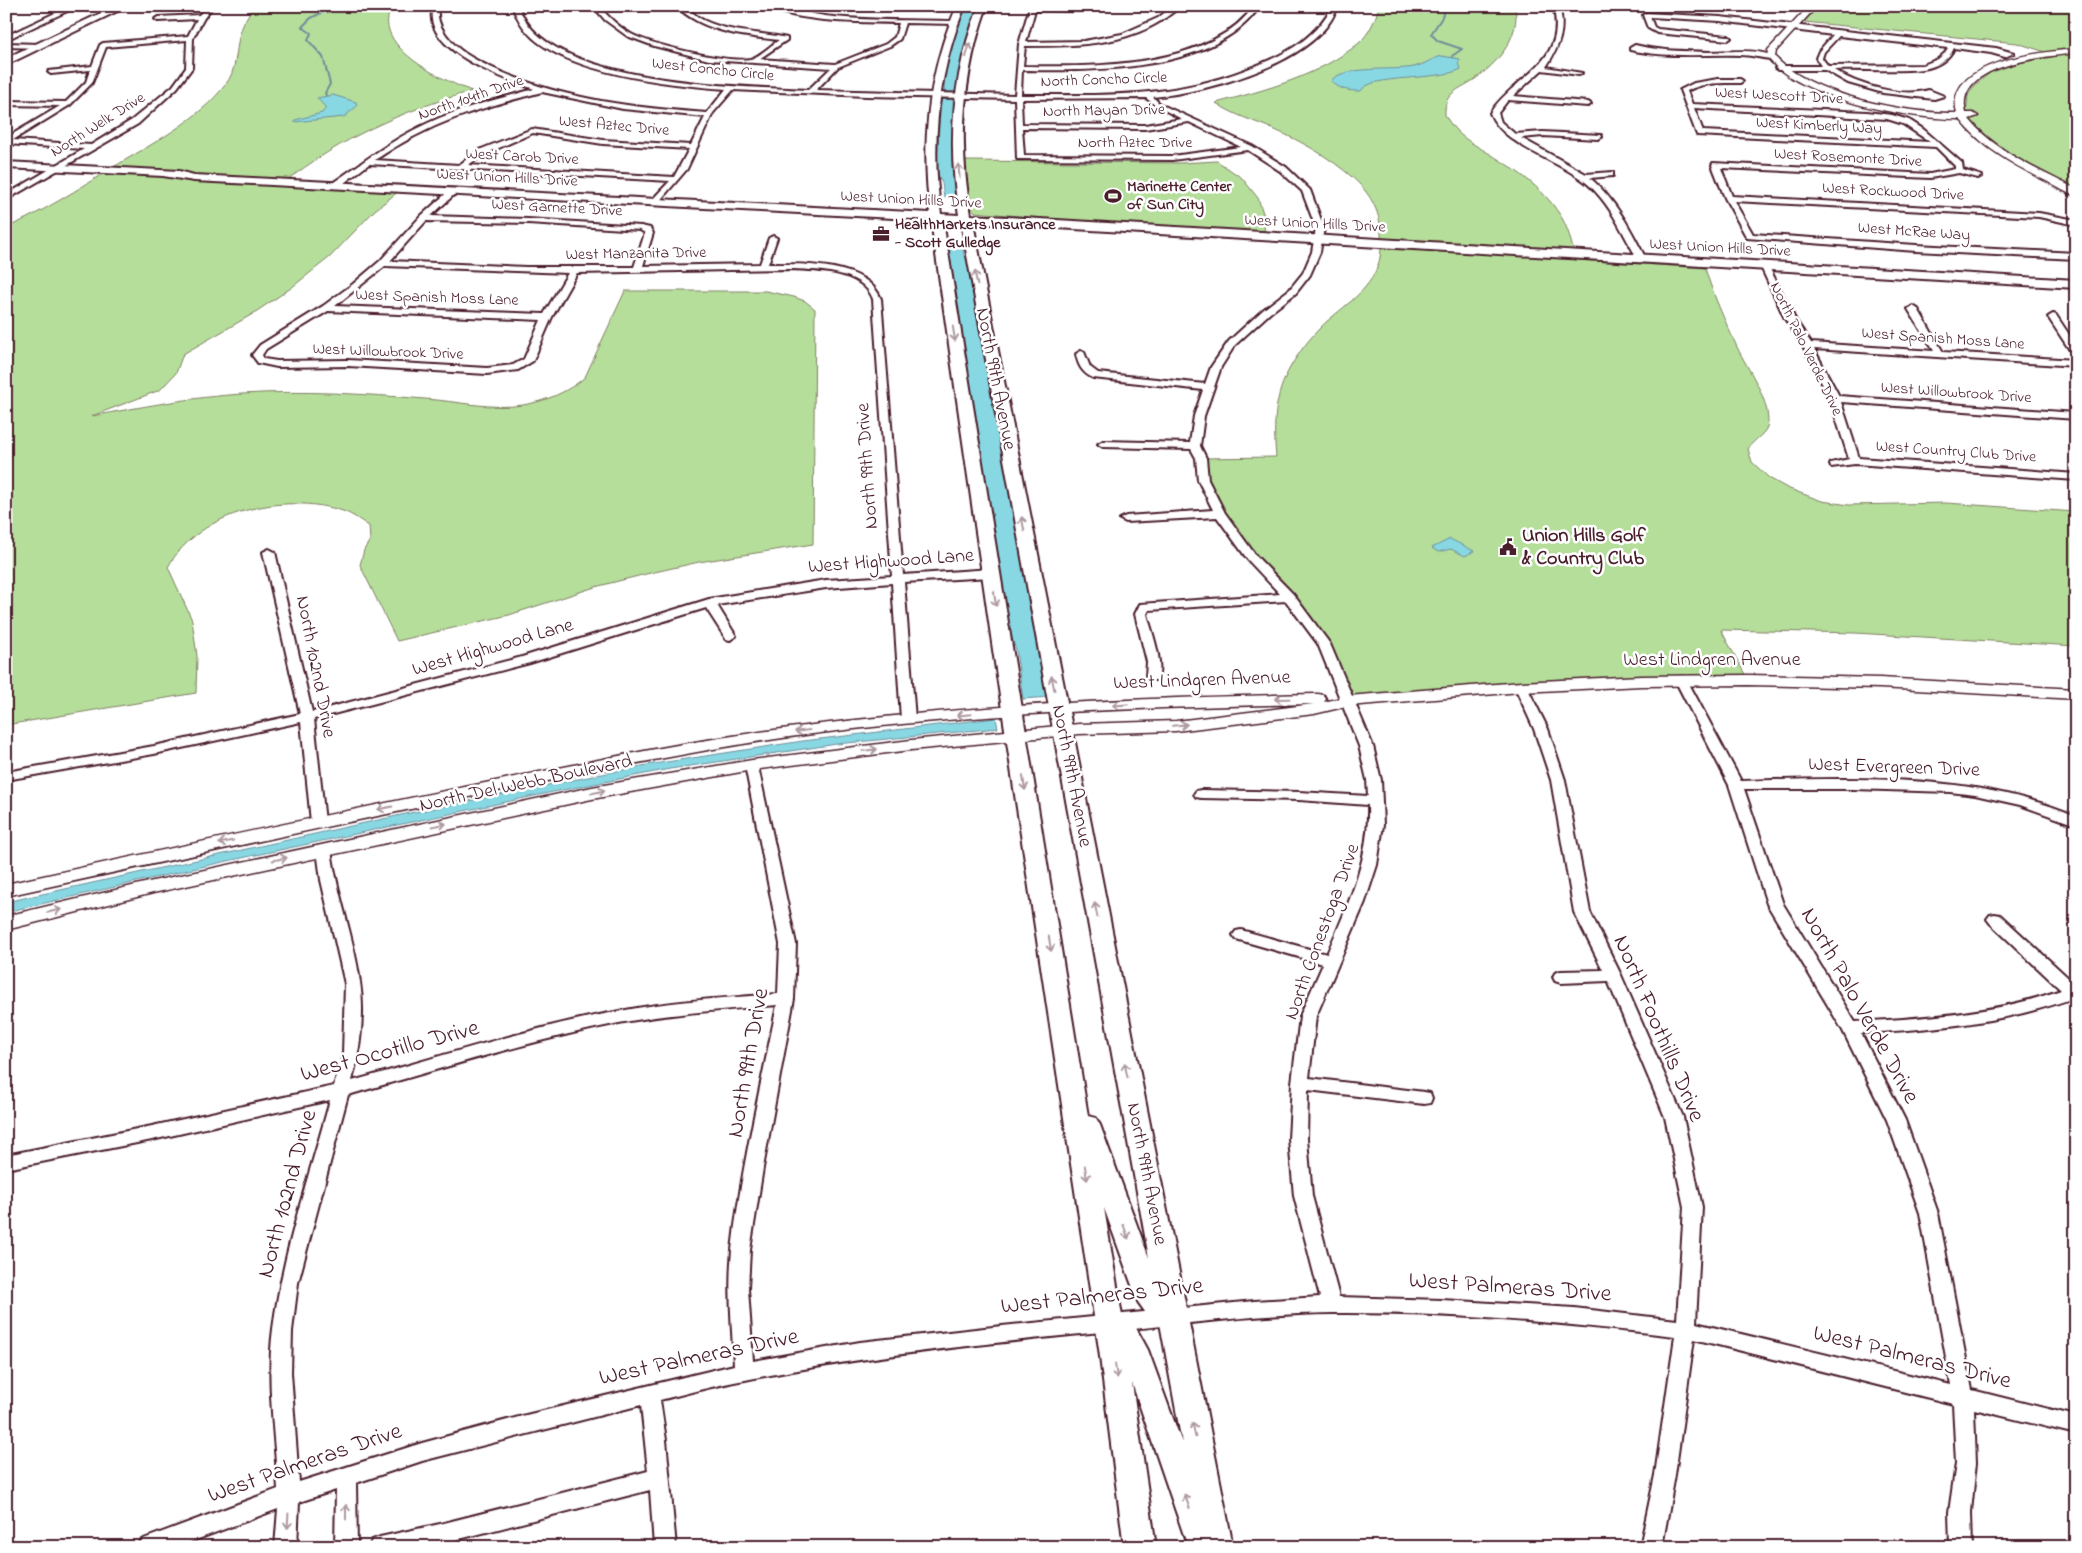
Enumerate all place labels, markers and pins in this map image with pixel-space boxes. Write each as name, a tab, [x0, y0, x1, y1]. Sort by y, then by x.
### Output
place label: Marinette Center of Sun City	[1127, 175, 1233, 218]
sports icon: Marinette Center of Sun City	[1103, 186, 1123, 206]
place label: HealthMarkets Insurance - Scott Gulledge	[894, 213, 1056, 256]
office icon: HealthMarkets Insurance - Scott Gulledge	[871, 224, 891, 244]
place label: Union Hills Golf & Country Club	[1521, 522, 1646, 575]
public building icon: Union Hills Golf & Country Club	[1498, 537, 1518, 557]

